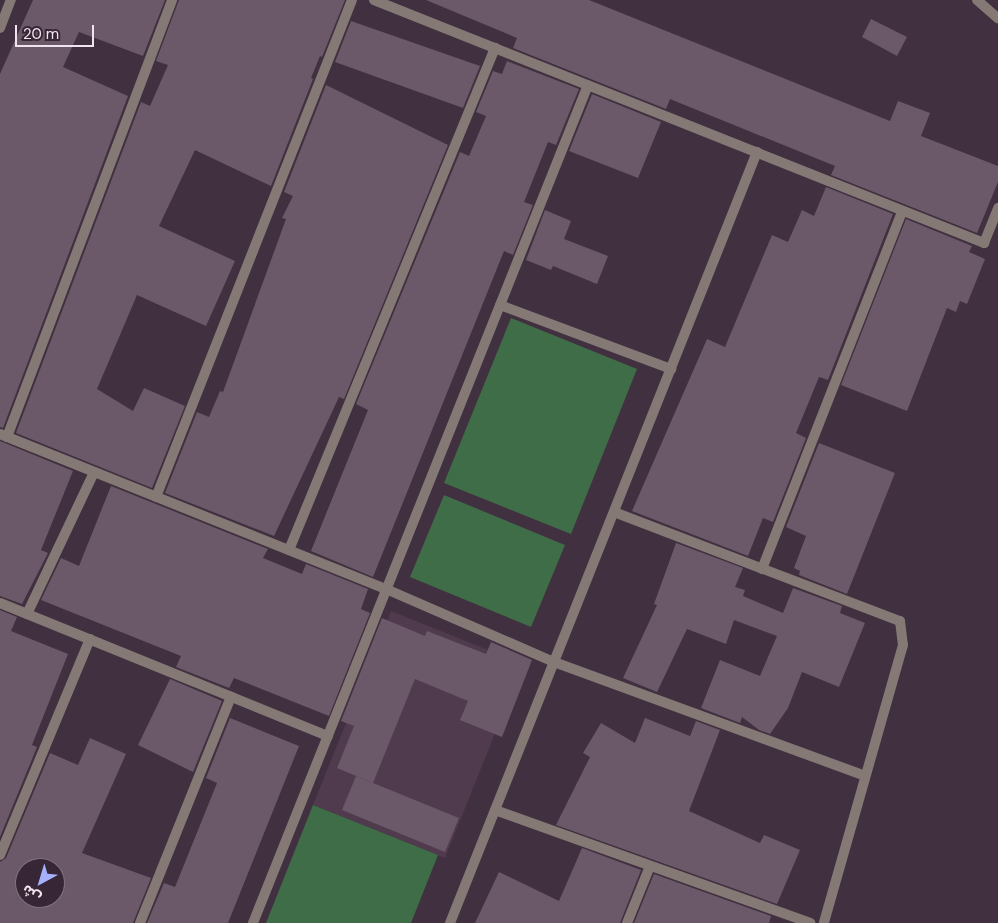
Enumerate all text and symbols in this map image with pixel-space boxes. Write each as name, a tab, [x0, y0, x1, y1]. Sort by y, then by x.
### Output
scale bar	[18, 15, 96, 47]
text: 20 m	[23, 24, 59, 44]
north arrow	[15, 858, 65, 908]
text: ش	[18, 881, 44, 907]

